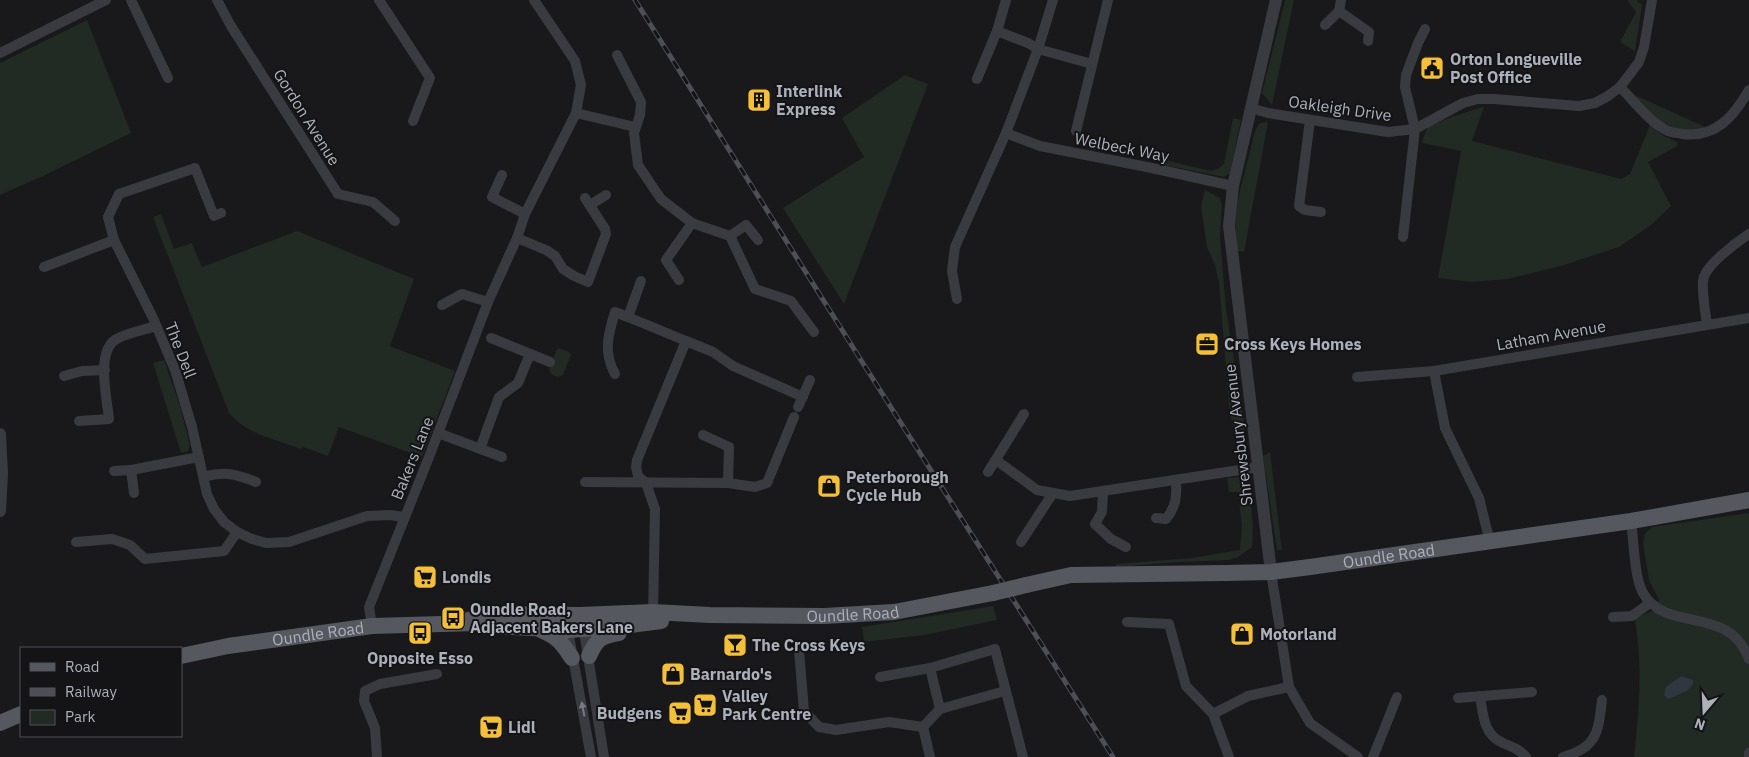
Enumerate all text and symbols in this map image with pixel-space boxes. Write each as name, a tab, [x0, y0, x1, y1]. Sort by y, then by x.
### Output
place label: Orton Longueville Post Office	[1450, 49, 1582, 87]
public building icon: Orton Longueville Post Office	[1419, 55, 1445, 81]
street label: Gordon Avenue	[269, 65, 345, 169]
place label: Interlink Express	[776, 81, 843, 119]
building icon: Interlink Express	[746, 87, 772, 113]
street label: Oakleigh Drive	[1287, 91, 1393, 125]
street label: Welbeck Way	[1073, 128, 1171, 166]
street label: Latham Avenue	[1495, 315, 1608, 354]
street label: The Dell	[161, 319, 201, 381]
office icon: Cross Keys Homes	[1194, 331, 1220, 357]
place label: Cross Keys Homes	[1224, 334, 1361, 354]
street label: Shrewsbury Avenue	[1219, 363, 1257, 507]
street label: Bakers Lane	[386, 413, 438, 502]
place label: Peterborough Cycle Hub	[846, 467, 949, 505]
shop icon: Peterborough Cycle Hub	[816, 473, 842, 499]
street label: Oundle Road	[1342, 539, 1436, 572]
supermarket icon: Londis	[412, 564, 438, 590]
place label: Londis	[442, 567, 491, 587]
place label: Oundle Road, Adjacent Bakers Lane	[470, 599, 633, 637]
street label: Oundle Road	[806, 601, 901, 626]
bus stop icon: Oundle Road, Adjacent Bakers Lane	[440, 605, 466, 631]
street label: Oundle Road	[271, 617, 365, 650]
bus stop icon: Opposite Esso	[407, 620, 433, 646]
shop icon: Motorland	[1229, 621, 1255, 647]
place label: Motorland	[1260, 624, 1337, 644]
bar icon: The Cross Keys	[722, 632, 748, 658]
place label: The Cross Keys	[752, 635, 865, 655]
legend	[20, 647, 182, 737]
place label: Opposite Esso	[367, 648, 473, 668]
text: Road	[65, 657, 100, 676]
shop icon: Barnardo's	[660, 661, 686, 687]
place label: Barnardo's	[690, 664, 772, 684]
text: Railway	[65, 682, 118, 701]
place label: Valley Park Centre	[722, 686, 811, 724]
north arrow	[1679, 687, 1729, 737]
supermarket icon: Valley Park Centre	[692, 692, 718, 718]
one-way arrow	[578, 700, 586, 716]
supermarket icon: Budgens	[667, 700, 693, 726]
place label: Budgens	[597, 703, 662, 723]
text: Park	[65, 707, 95, 726]
supermarket icon: Lidl	[478, 714, 504, 740]
text: N	[1692, 714, 1707, 734]
place label: Lidl	[508, 717, 536, 737]

